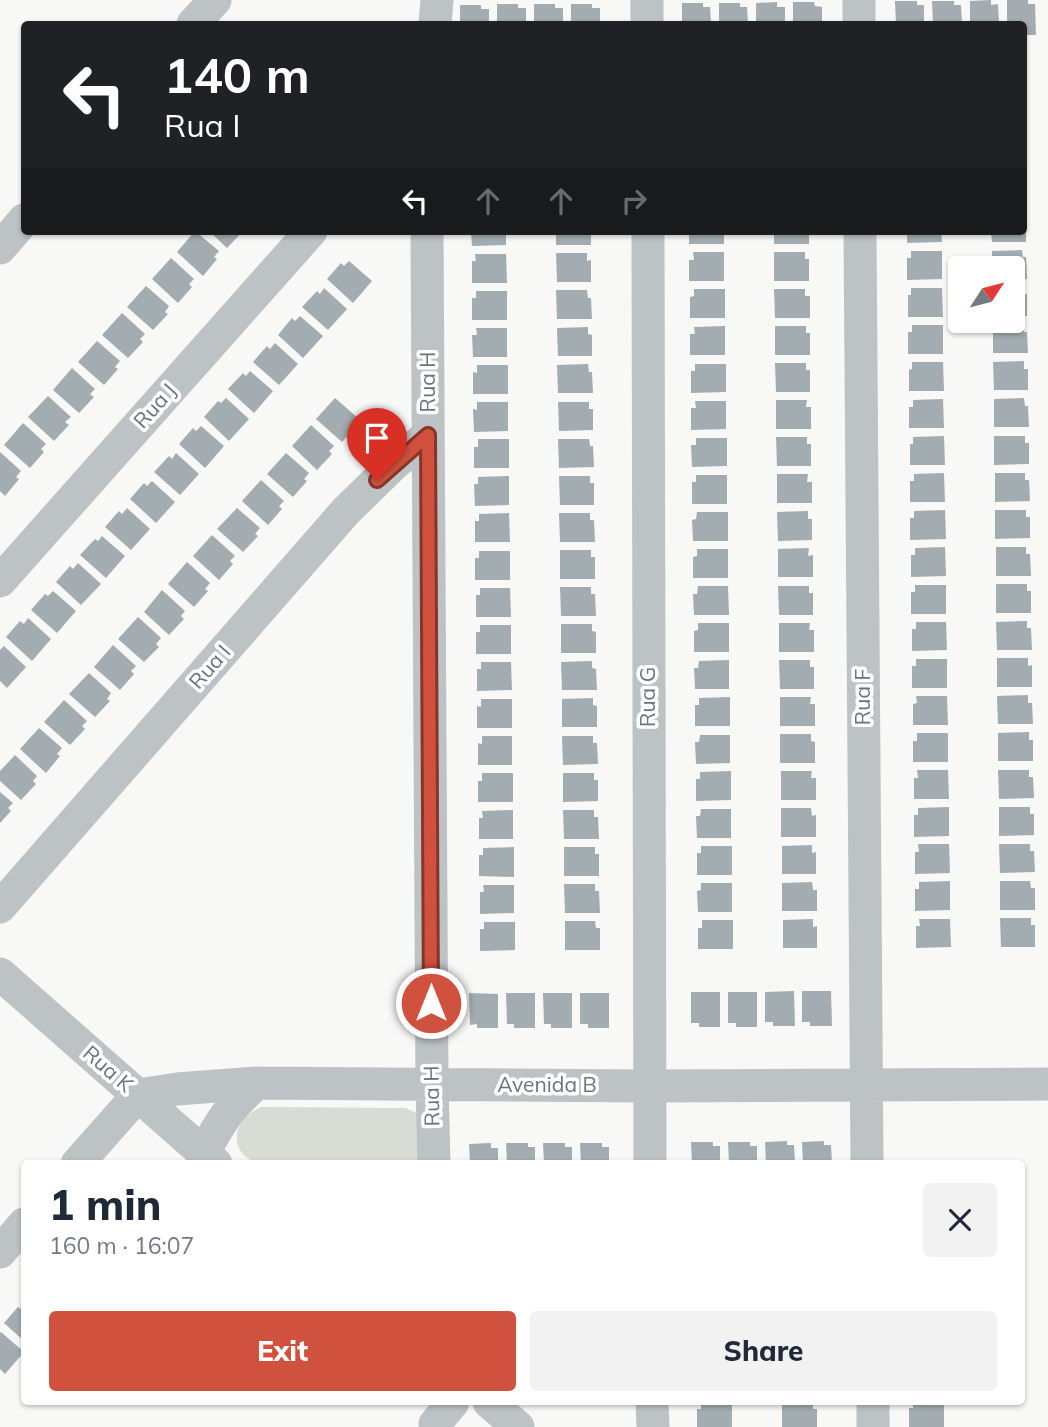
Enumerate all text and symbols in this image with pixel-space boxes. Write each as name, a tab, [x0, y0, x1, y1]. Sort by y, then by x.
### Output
text: 140 m	[164, 44, 310, 105]
icon: left	[49, 49, 140, 140]
text: Rua I	[164, 105, 240, 145]
icon: left	[396, 182, 434, 220]
icon: ahead	[469, 182, 507, 220]
icon: ahead	[542, 182, 580, 220]
icon: right	[615, 182, 653, 220]
north arrow	[948, 256, 1026, 332]
map controls	[948, 256, 1025, 333]
street label: Rua H	[414, 352, 440, 412]
street label: Rua J	[127, 377, 181, 433]
pin	[347, 408, 407, 480]
icon: arrive	[358, 419, 396, 457]
street label: Rua I	[183, 639, 236, 694]
street label: Rua G	[634, 667, 660, 727]
street label: Rua F	[849, 669, 875, 725]
position arrow	[394, 966, 468, 1040]
street label: Rua K	[78, 1039, 140, 1098]
street label: Rua H	[417, 1065, 445, 1127]
street label: Avenida B	[497, 1071, 597, 1097]
text: 1 min	[49, 1178, 162, 1231]
button: close	[923, 1183, 997, 1257]
text: 160 m · 16:07	[49, 1231, 194, 1260]
button: Exit	[49, 1311, 516, 1391]
button: Share	[530, 1311, 997, 1391]

